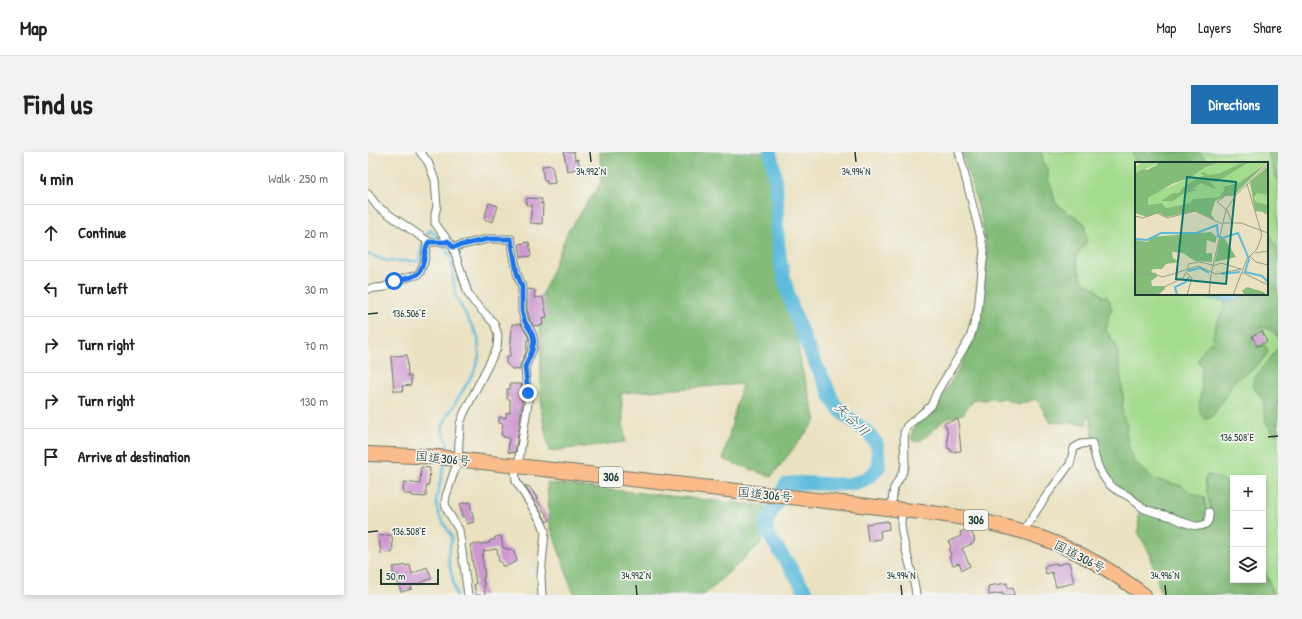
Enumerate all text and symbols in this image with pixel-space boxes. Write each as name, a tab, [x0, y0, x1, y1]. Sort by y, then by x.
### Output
text: Map	[20, 15, 47, 41]
text: Map	[1156, 18, 1176, 37]
text: Layers	[1198, 18, 1231, 37]
text: Share	[1253, 18, 1282, 37]
text: Find us	[24, 85, 93, 123]
button: Directions	[1191, 85, 1278, 124]
inset map	[1135, 162, 1268, 295]
text: 34.992°N	[576, 165, 606, 178]
text: 34.994°N	[841, 165, 871, 178]
text: 4 min	[40, 167, 73, 190]
text: Walk · 250 m	[268, 169, 328, 187]
icon: ahead	[40, 222, 62, 244]
text: Continue	[78, 222, 126, 243]
text: 20 m	[304, 224, 328, 242]
route start	[385, 272, 403, 290]
icon: left	[40, 278, 62, 300]
text: Turn left	[78, 278, 128, 299]
text: 30 m	[305, 280, 328, 298]
text: 136.506°E	[392, 307, 426, 320]
icon: right	[40, 334, 62, 356]
text: Turn right	[78, 334, 134, 355]
text: 70 m	[304, 336, 328, 354]
route end	[519, 384, 537, 402]
icon: right	[40, 390, 62, 412]
text: Turn right	[78, 390, 134, 411]
text: 130 m	[300, 392, 328, 410]
water label: 矢合川	[831, 397, 874, 440]
text: 136.508°E	[1220, 431, 1255, 444]
icon: arrive	[40, 446, 62, 468]
text: Arrive at destination	[78, 446, 190, 467]
street label: 国道306号	[414, 446, 472, 470]
road number: 306	[599, 467, 623, 487]
map controls	[1230, 475, 1266, 583]
button: +	[1230, 475, 1266, 511]
street label: 国道306号	[736, 482, 794, 506]
road number: 306	[964, 510, 988, 530]
button: −	[1230, 511, 1266, 547]
text: 136.508°E	[392, 525, 427, 538]
street label: 国道306号	[1051, 535, 1109, 577]
button: layers	[1230, 547, 1266, 583]
scale bar	[380, 567, 439, 586]
text: 50 m	[386, 569, 406, 583]
text: 34.992°N	[621, 569, 651, 582]
text: 34.994°N	[886, 569, 916, 582]
text: 34.996°N	[1150, 569, 1180, 582]

